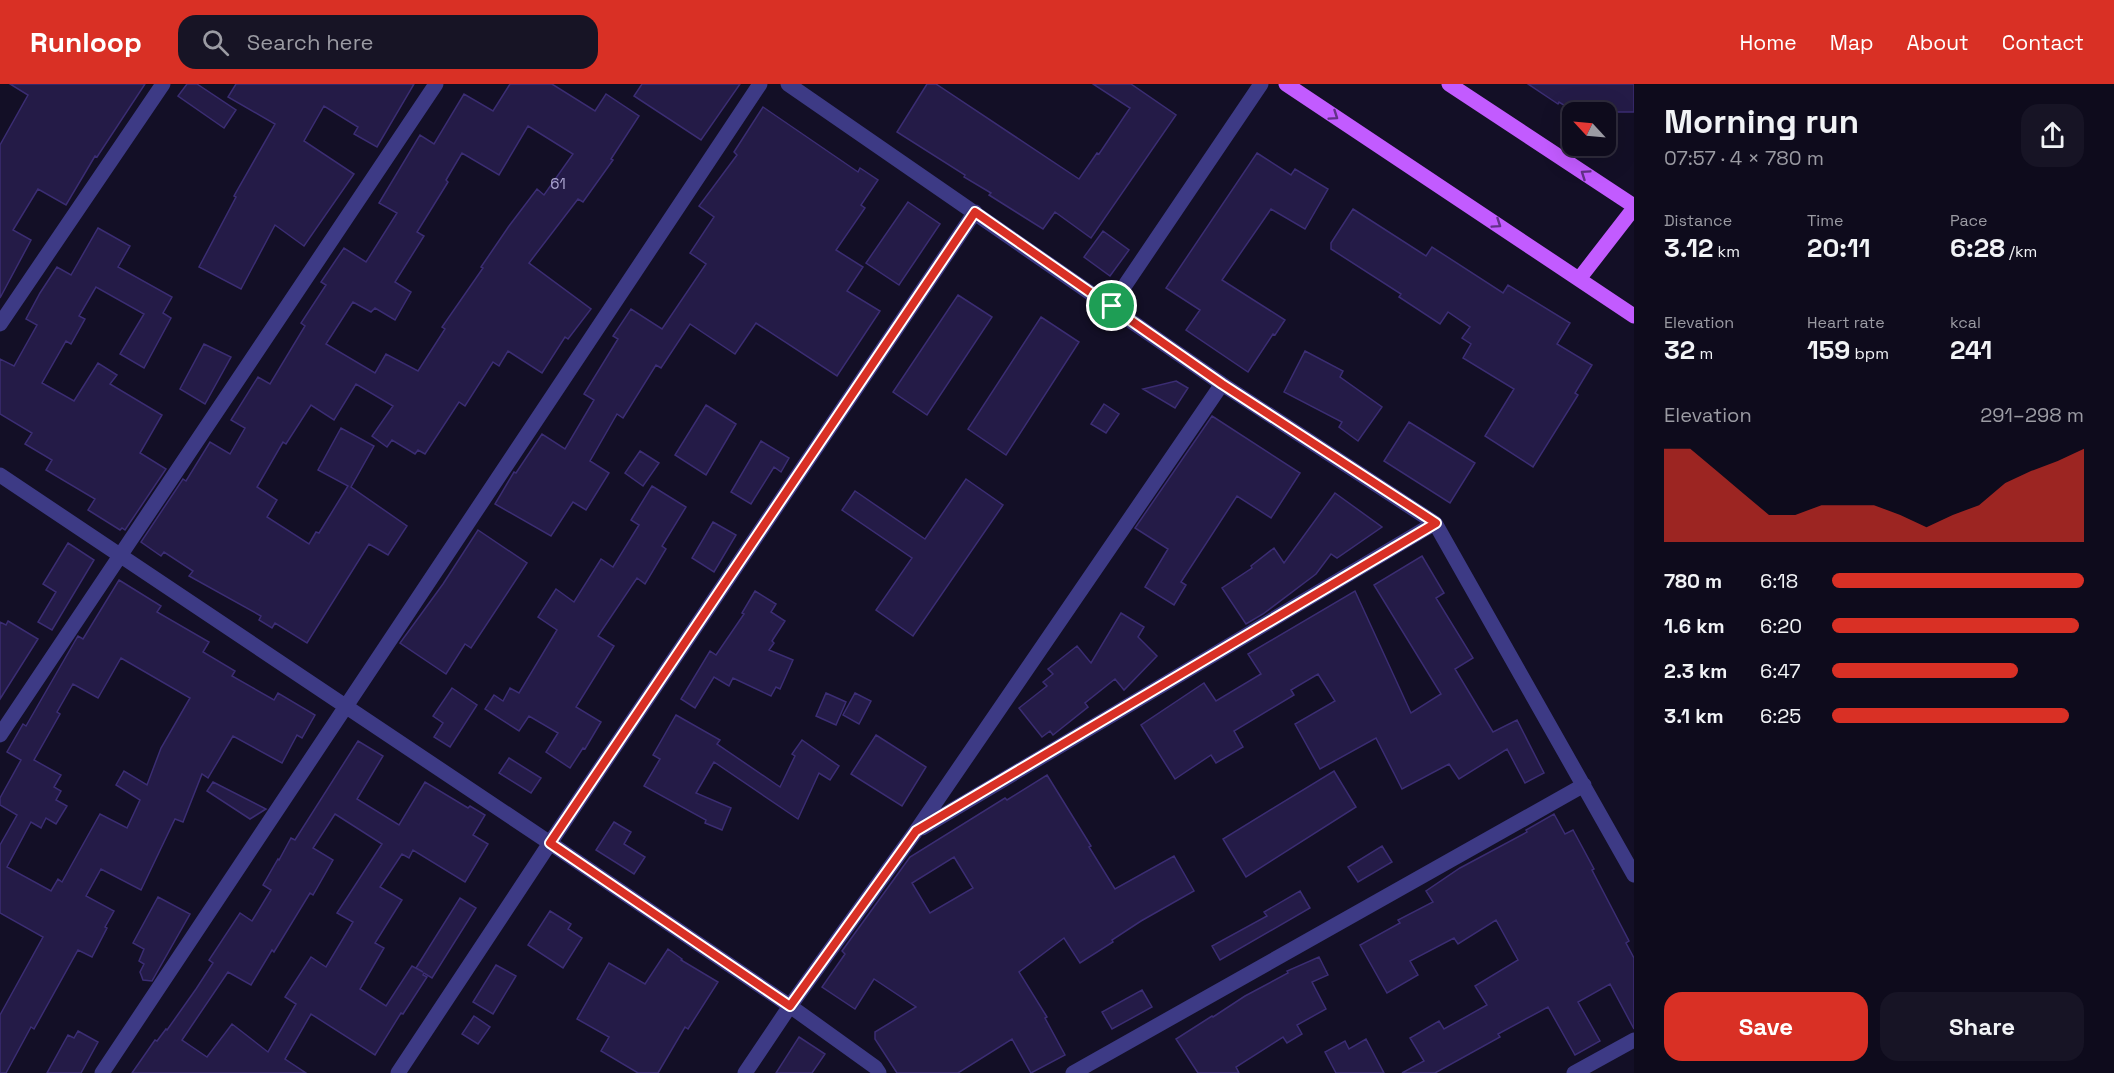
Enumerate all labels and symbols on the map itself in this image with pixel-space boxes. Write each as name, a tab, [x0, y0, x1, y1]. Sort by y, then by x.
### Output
north arrow	[1562, 102, 1616, 156]
one-way arrow	[1328, 109, 1338, 121]
one-way arrow	[1581, 170, 1592, 181]
house number: 61	[550, 174, 566, 193]
one-way arrow	[1490, 217, 1501, 228]
pin	[1086, 280, 1137, 331]

